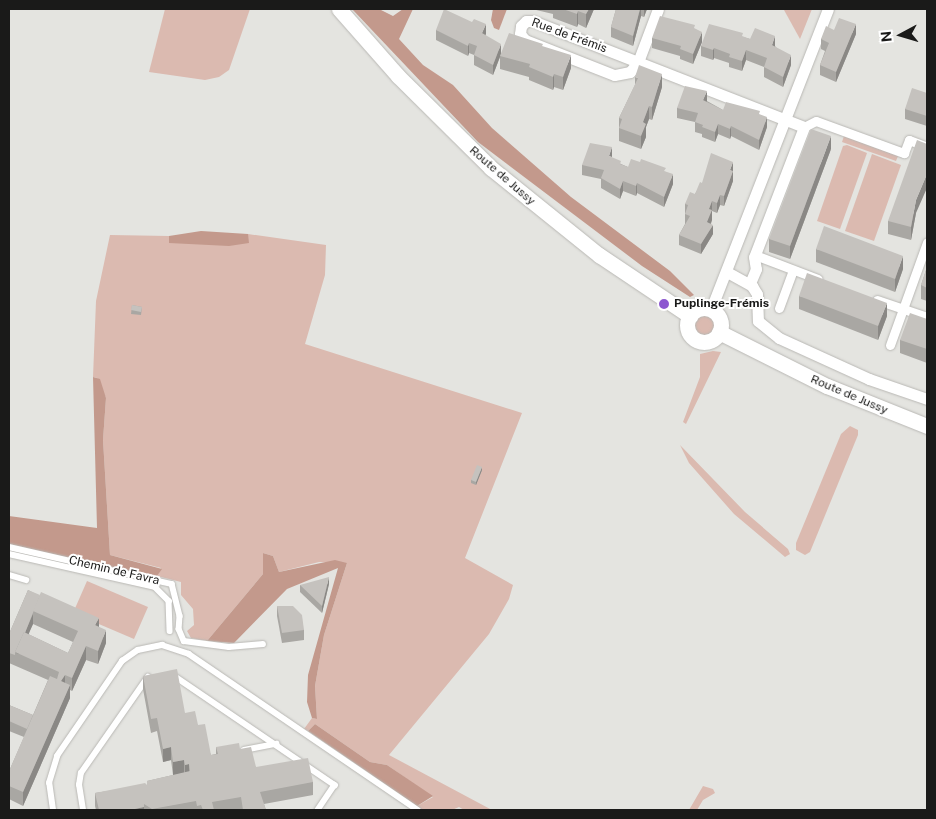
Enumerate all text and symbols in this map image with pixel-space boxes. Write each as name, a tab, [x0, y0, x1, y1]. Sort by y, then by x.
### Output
north arrow	[876, 10, 926, 60]
street label: Rue de Frémis	[529, 16, 609, 56]
text: N	[878, 30, 895, 43]
street label: Route de Jussy	[466, 143, 538, 209]
place label: Puplinge-Frémis	[674, 297, 769, 311]
marker: Puplinge-Frémis	[658, 298, 670, 310]
street label: Route de Jussy	[808, 372, 890, 418]
street label: Chemin de Favra	[67, 554, 161, 588]

